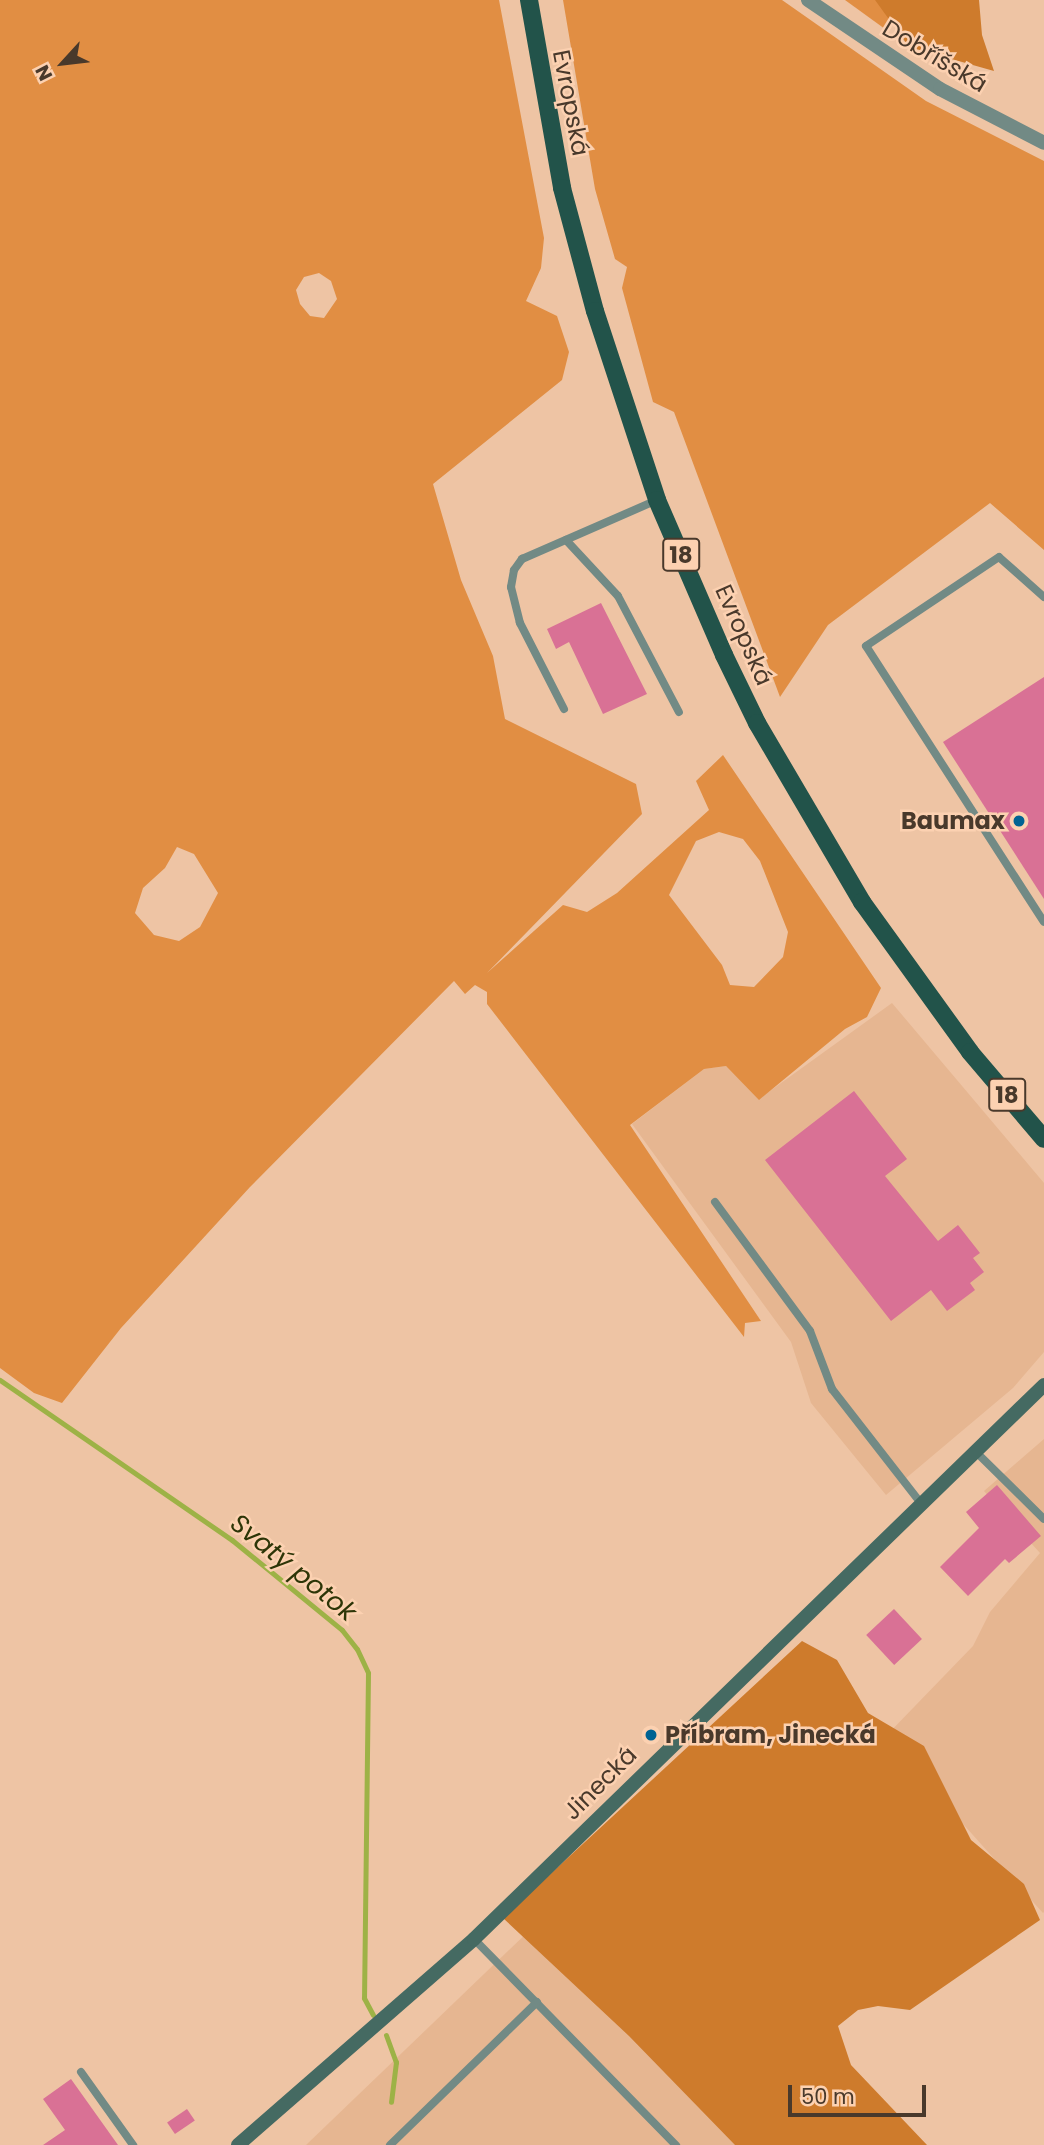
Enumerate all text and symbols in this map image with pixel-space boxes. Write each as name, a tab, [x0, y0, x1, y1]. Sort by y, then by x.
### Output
street label: Dobříšská	[877, 14, 993, 98]
north arrow	[28, 28, 98, 98]
street label: Evropská	[547, 48, 595, 158]
text: N	[29, 60, 59, 85]
road number: 18	[662, 536, 700, 575]
street label: Evropská	[709, 580, 779, 690]
place label: Baumax	[901, 807, 1005, 835]
marker: Baumax	[1011, 813, 1027, 829]
road number: 18	[988, 1076, 1026, 1114]
water label: Svatý potok	[224, 1508, 362, 1628]
place label: Příbram, Jinecká	[665, 1721, 876, 1749]
marker: Příbram, Jinecká	[643, 1727, 659, 1743]
street label: Jinecká	[557, 1740, 643, 1826]
scale bar	[792, 2072, 930, 2116]
text: 50 m	[801, 2082, 855, 2111]

